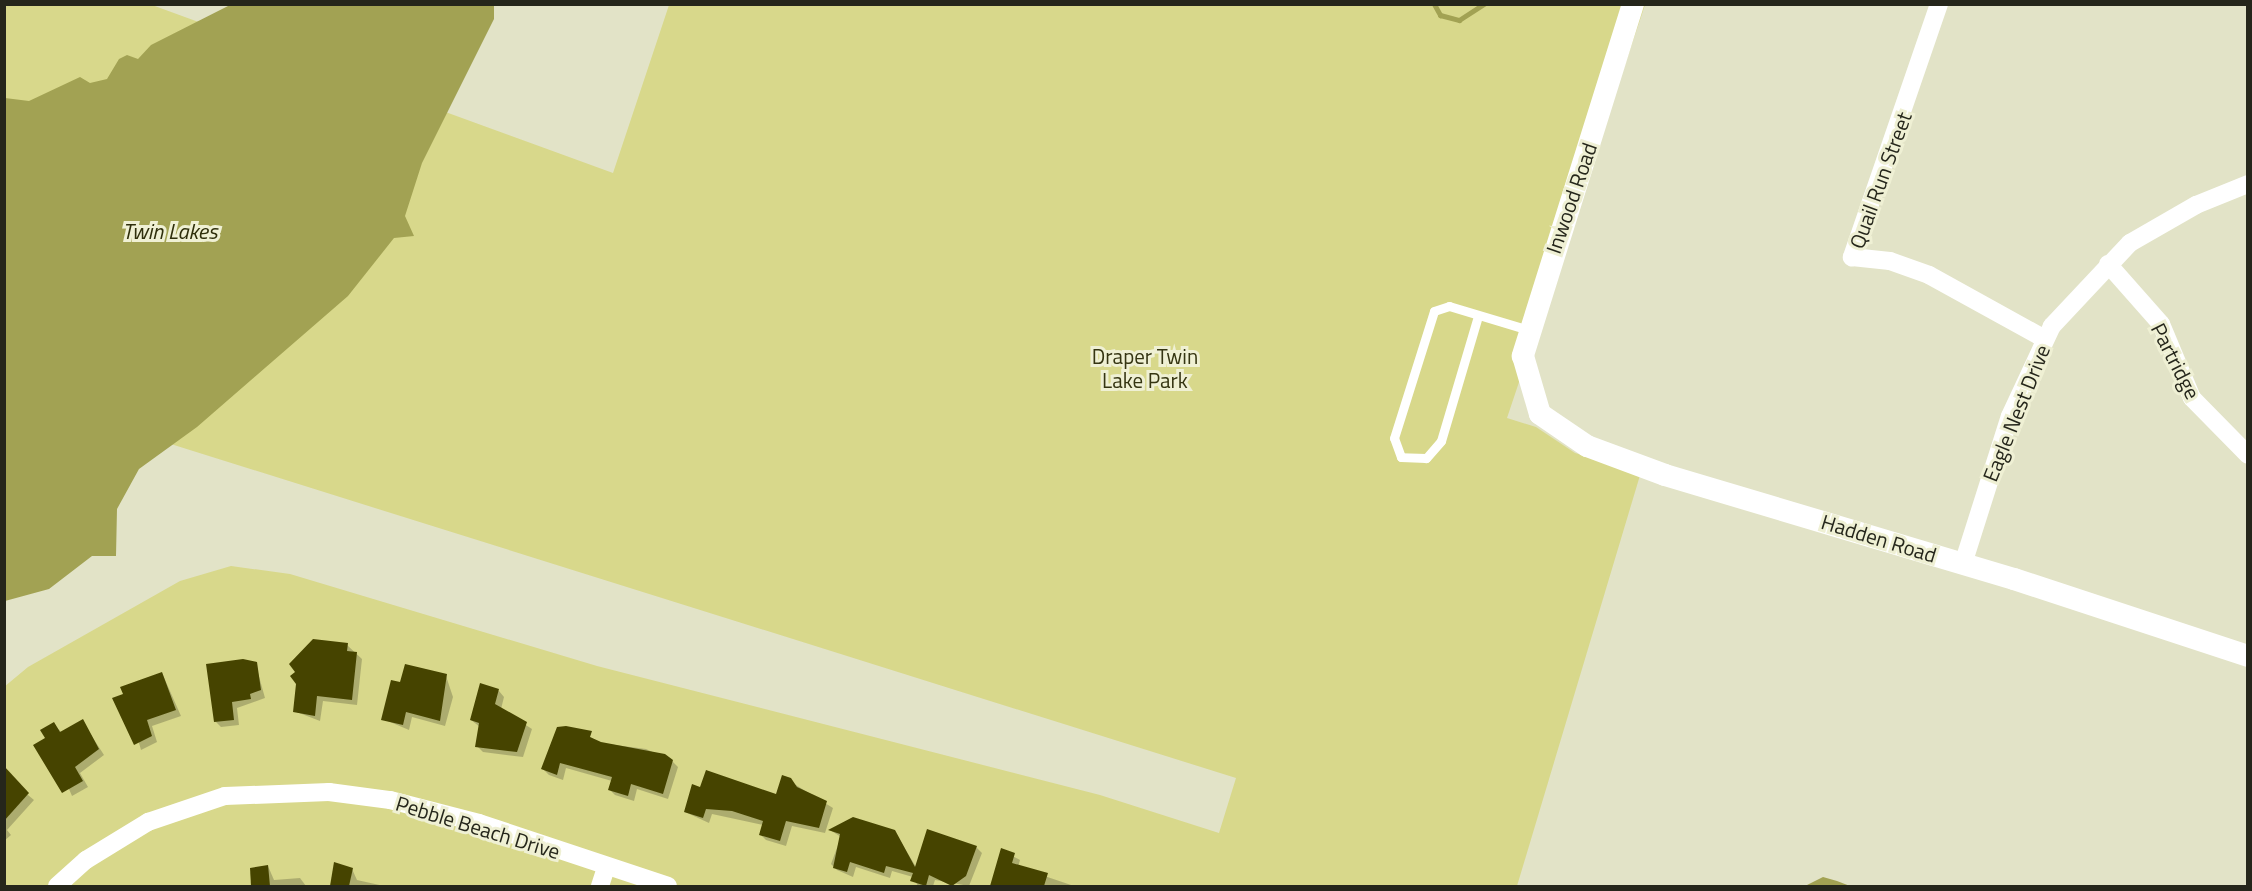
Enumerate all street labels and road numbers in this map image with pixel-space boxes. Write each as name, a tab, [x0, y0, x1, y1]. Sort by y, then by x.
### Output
street label: Quail Run Street	[1844, 108, 1916, 252]
street label: Inwood Road	[1540, 139, 1602, 257]
street label: Partridge	[2146, 319, 2206, 403]
street label: Eagle Nest Drive	[1977, 341, 2055, 485]
street label: Hadden Road	[1818, 509, 1940, 567]
street label: Pebble Beach Drive	[393, 790, 563, 864]

